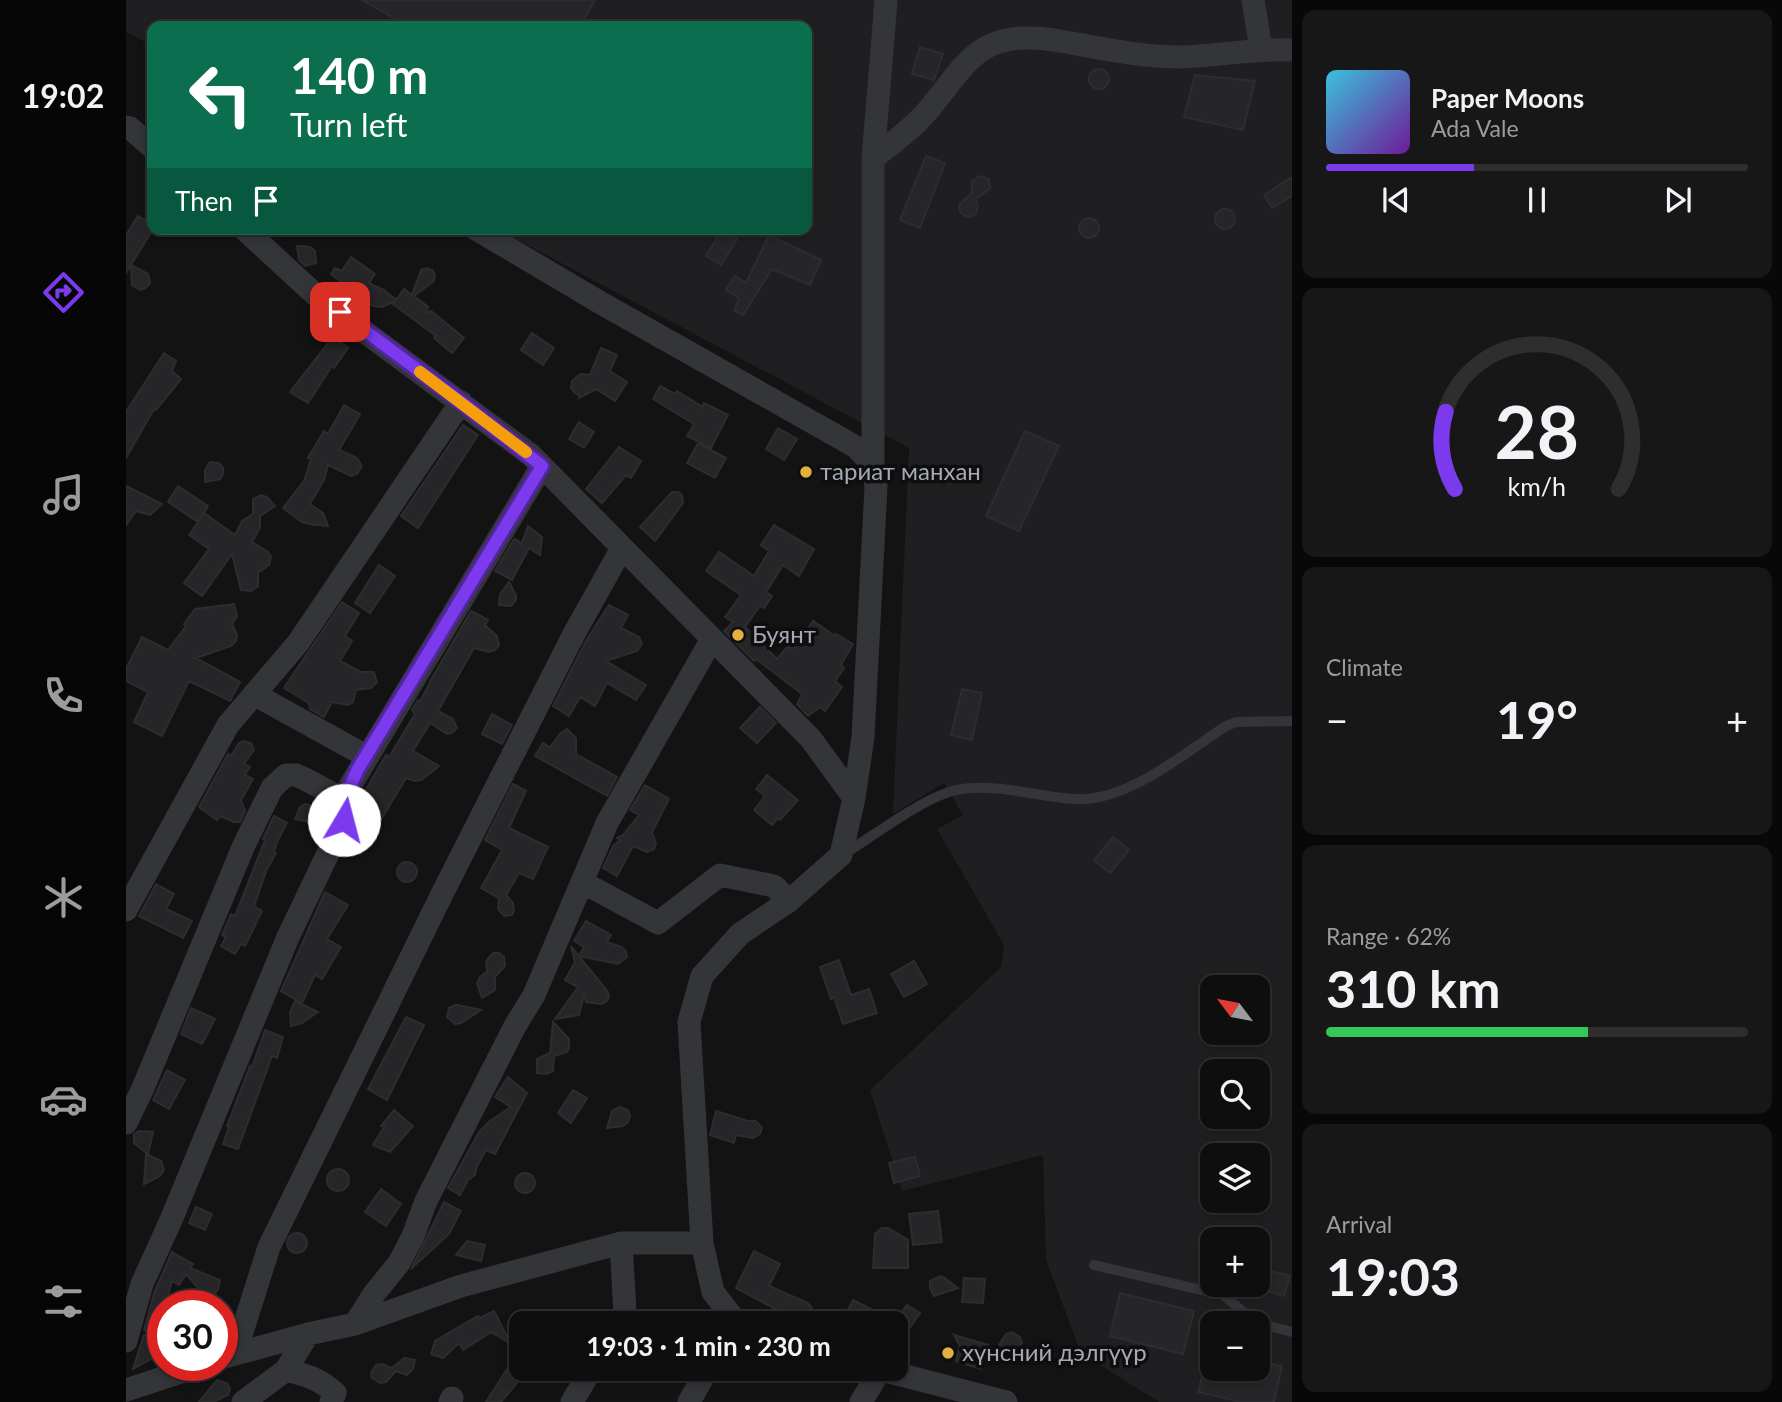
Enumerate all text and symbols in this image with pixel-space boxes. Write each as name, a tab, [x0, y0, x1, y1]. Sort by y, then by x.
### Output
text: 140 m	[290, 46, 428, 104]
icon: left	[175, 49, 266, 140]
text: 19:02	[22, 76, 104, 115]
text: Paper Moons	[1431, 82, 1584, 114]
text: Turn left	[290, 105, 407, 144]
text: Ada Vale	[1431, 114, 1519, 142]
icon: previous	[1377, 181, 1415, 219]
icon: pause	[1518, 181, 1556, 219]
icon: next	[1659, 181, 1697, 219]
icon: arrive	[247, 182, 285, 220]
text: Then	[175, 185, 233, 217]
icon: directions	[39, 268, 88, 317]
pin	[310, 282, 370, 342]
icon: arrive	[321, 293, 359, 331]
text: 28	[1495, 387, 1579, 475]
place label: тариат манхан	[820, 456, 981, 485]
marker: тариат манхан	[798, 464, 814, 480]
icon: music	[39, 470, 88, 519]
text: km/h	[1508, 470, 1566, 500]
place label: Буянт	[752, 619, 816, 648]
marker: Буянт	[730, 627, 746, 643]
text: Climate	[1326, 653, 1403, 681]
icon: phone	[39, 671, 88, 720]
text: 19°	[1496, 688, 1578, 750]
text: −	[1326, 697, 1348, 743]
text: +	[1726, 697, 1748, 743]
position arrow	[307, 783, 381, 857]
icon: climate	[39, 873, 88, 922]
text: Range · 62%	[1326, 922, 1451, 950]
text: 310 km	[1326, 957, 1500, 1019]
north arrow	[1200, 975, 1270, 1045]
map controls	[1200, 975, 1270, 1381]
button: search	[1200, 1059, 1270, 1129]
icon: car	[39, 1075, 88, 1124]
button: layers	[1200, 1143, 1270, 1213]
text: Arrival	[1326, 1210, 1392, 1238]
button: +	[1200, 1227, 1270, 1297]
text: 19:03	[1326, 1245, 1460, 1307]
icon: filters	[39, 1277, 88, 1326]
speed limit sign: 30	[147, 1290, 238, 1381]
button: −	[1200, 1311, 1270, 1381]
text: 19:03 · 1 min · 230 m	[586, 1330, 831, 1362]
place label: хүнсний дэлгүүр	[962, 1337, 1147, 1366]
marker: хүнсний дэлгүүр	[940, 1345, 956, 1361]

